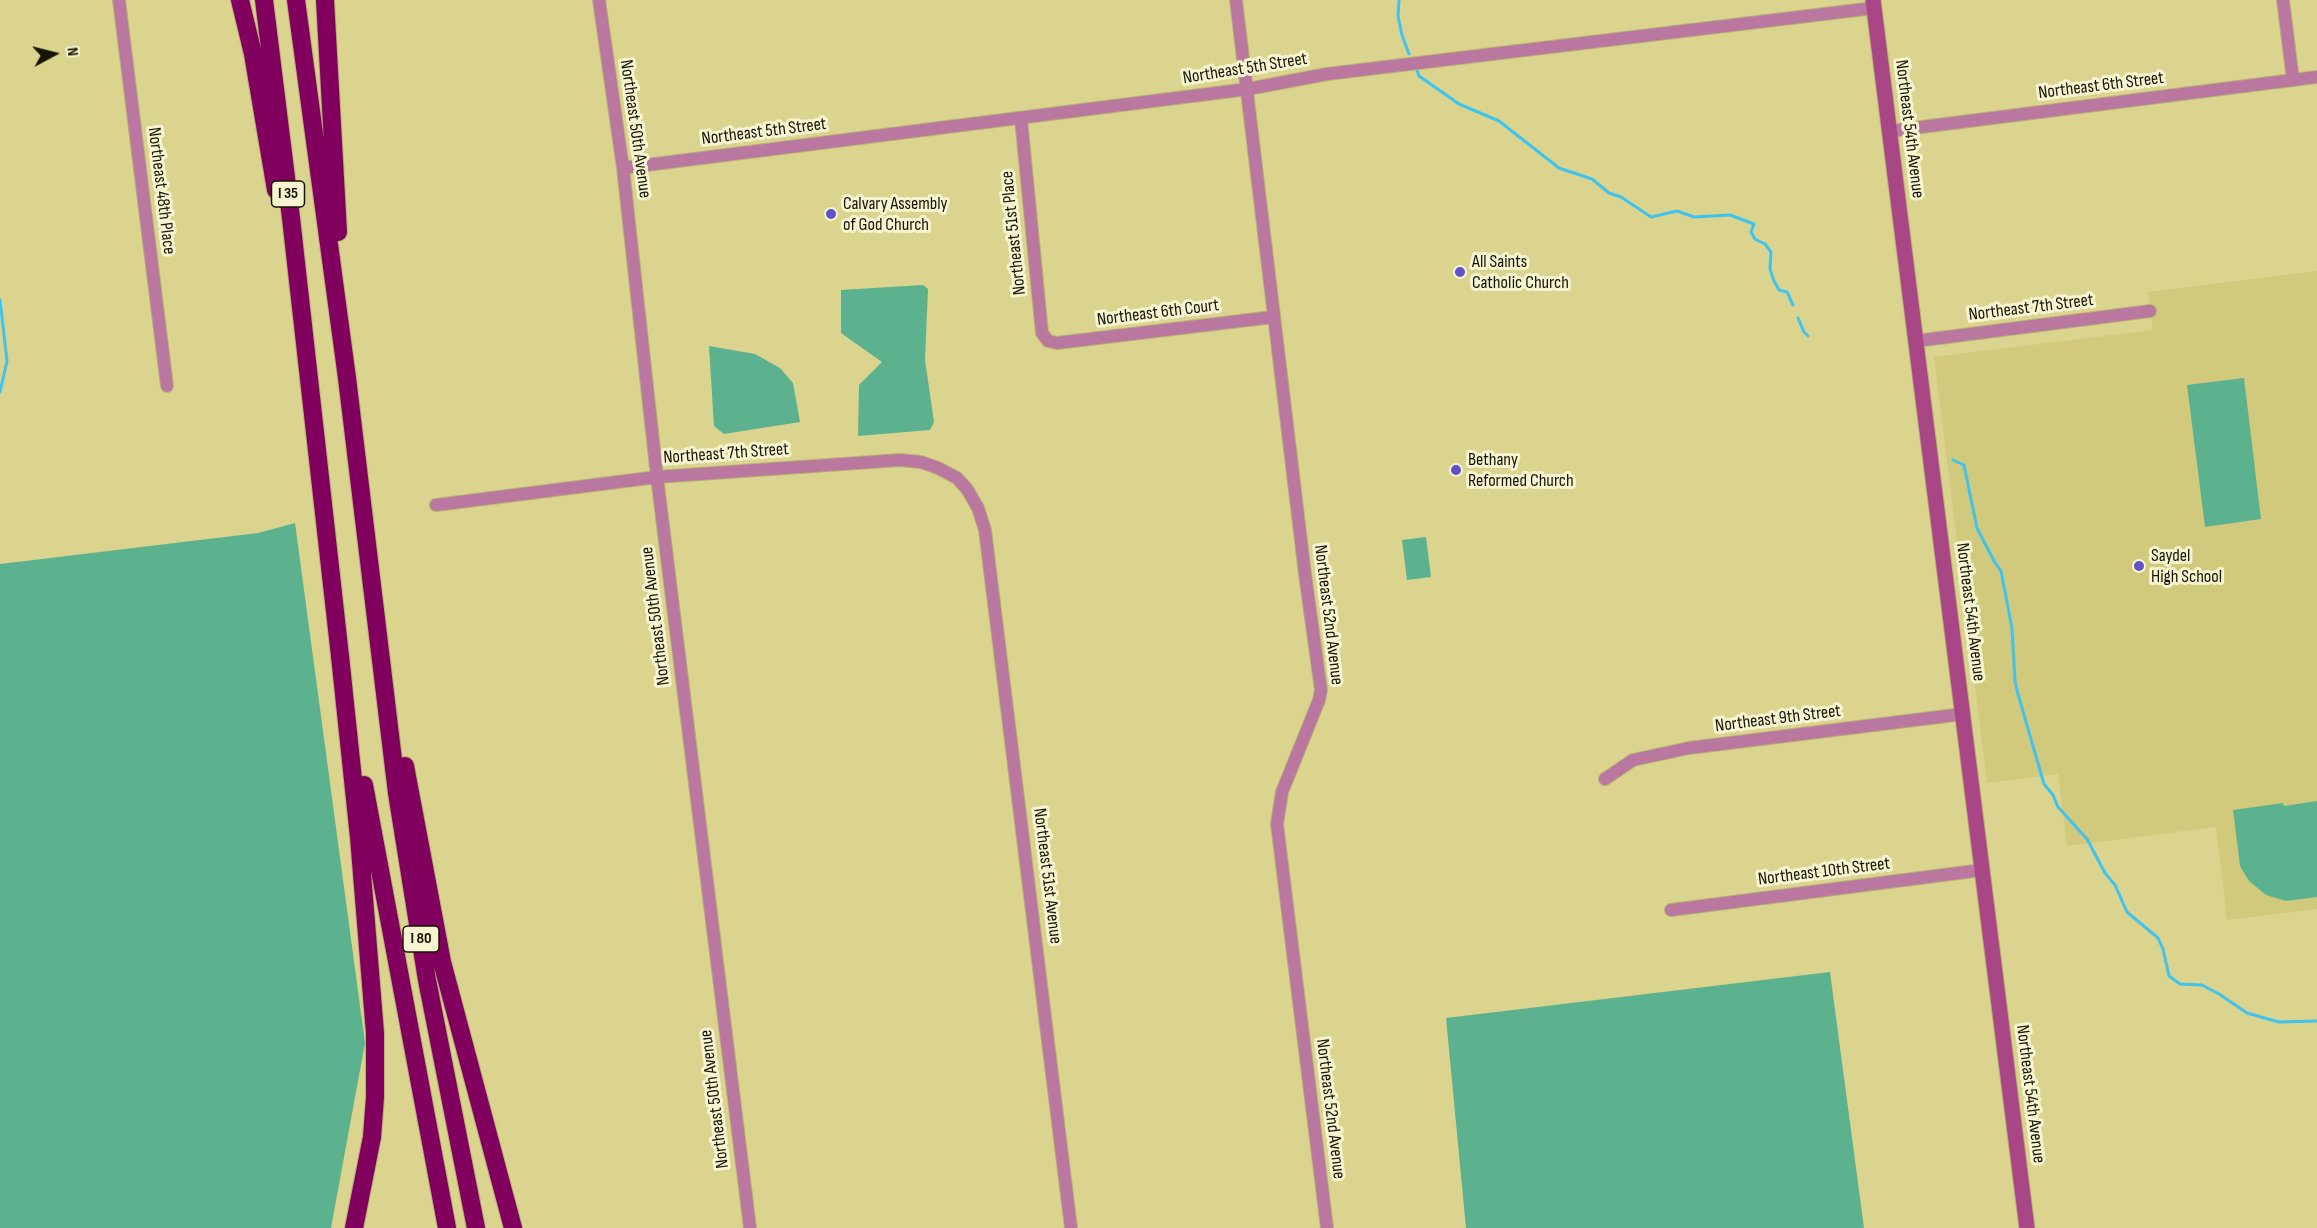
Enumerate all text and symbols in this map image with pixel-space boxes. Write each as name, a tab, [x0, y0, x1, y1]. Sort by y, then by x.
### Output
north arrow	[24, 24, 84, 84]
text: N	[62, 46, 82, 57]
street label: Northeast 5th Street	[1181, 49, 1309, 89]
street label: Northeast 50th Avenue	[615, 58, 655, 200]
street label: Northeast 54th Avenue	[1890, 59, 1928, 199]
street label: Northeast 6th Street	[2037, 68, 2165, 104]
street label: Northeast 5th Street	[700, 114, 828, 150]
street label: Northeast 48th Place	[142, 126, 180, 256]
street label: Northeast 51st Place	[997, 170, 1031, 296]
road number: I 35	[272, 181, 304, 207]
place label: Calvary Assembly of God Church	[843, 193, 947, 236]
marker: Calvary Assembly of God Church	[824, 207, 838, 221]
place label: All Saints Catholic Church	[1472, 251, 1569, 294]
marker: All Saints Catholic Church	[1453, 265, 1467, 279]
street label: Northeast 7th Street	[1967, 290, 2095, 326]
street label: Northeast 6th Court	[1096, 295, 1220, 331]
street label: Northeast 7th Street	[663, 439, 789, 469]
place label: Bethany Reformed Church	[1468, 449, 1574, 492]
marker: Bethany Reformed Church	[1449, 463, 1463, 477]
street label: Northeast 54th Avenue	[1951, 542, 1989, 682]
street label: Northeast 52nd Avenue	[1309, 544, 1347, 686]
street label: Northeast 50th Avenue	[637, 545, 675, 687]
place label: Saydel High School	[2151, 545, 2222, 588]
marker: Saydel High School	[2132, 559, 2146, 573]
street label: Northeast 9th Street	[1714, 701, 1842, 737]
street label: Northeast 51st Avenue	[1028, 807, 1066, 945]
street label: Northeast 10th Street	[1757, 853, 1891, 891]
road number: I 80	[403, 926, 439, 952]
street label: Northeast 54th Avenue	[2011, 1024, 2049, 1164]
street label: Northeast 50th Avenue	[696, 1028, 734, 1170]
street label: Northeast 52nd Avenue	[1311, 1038, 1349, 1180]

